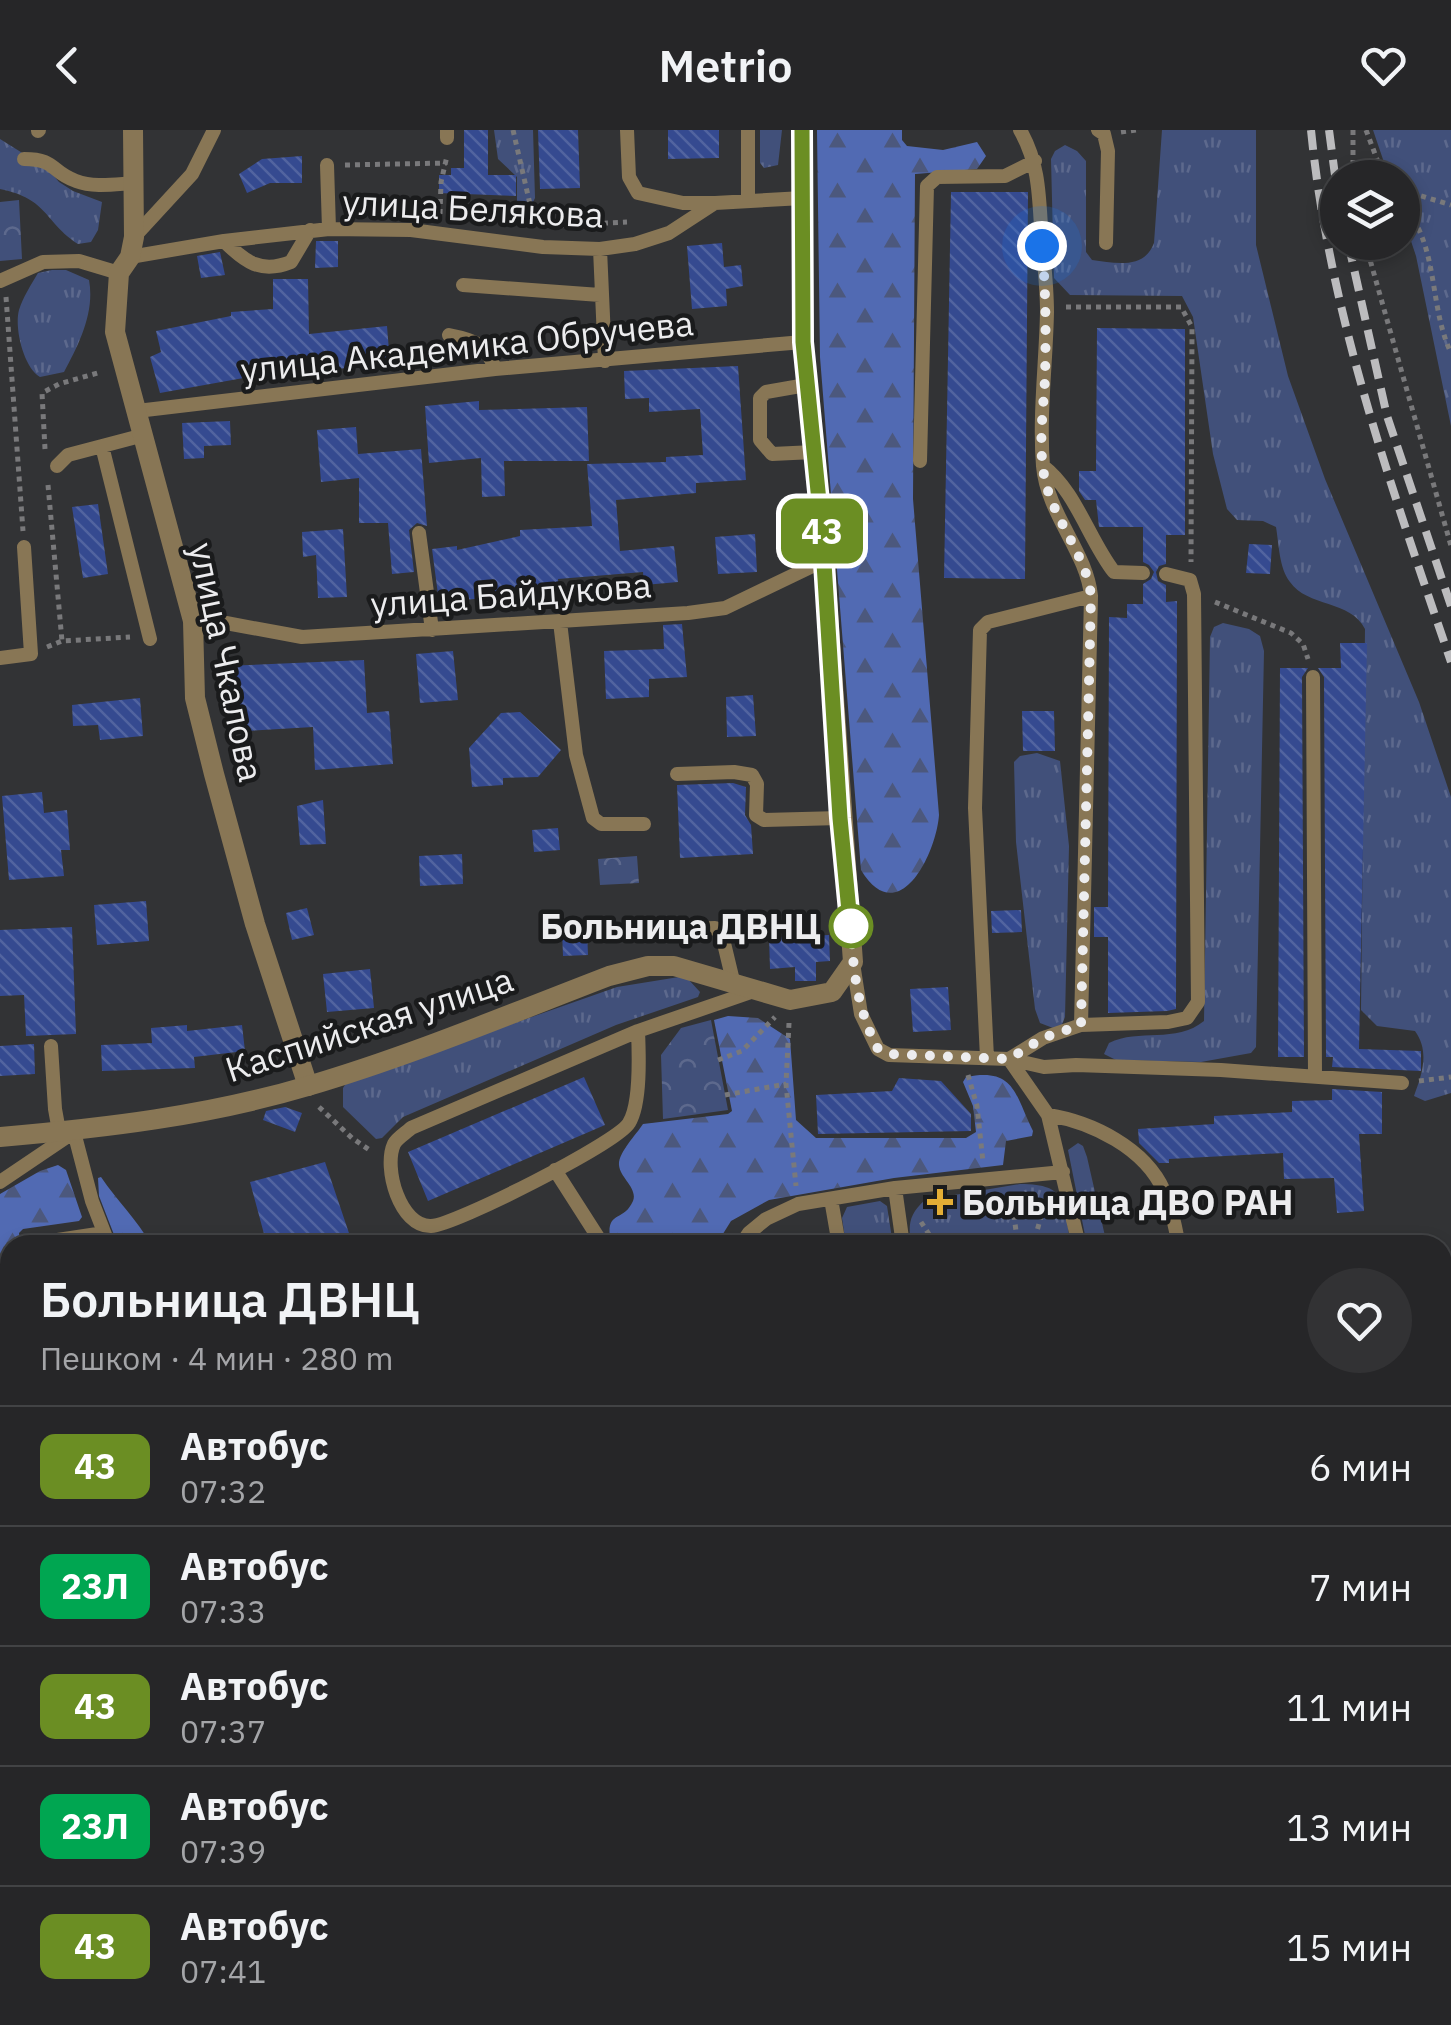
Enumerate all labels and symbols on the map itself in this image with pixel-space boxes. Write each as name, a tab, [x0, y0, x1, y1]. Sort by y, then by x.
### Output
street label: улица Белякова	[341, 178, 605, 238]
your location	[1017, 221, 1067, 271]
street label: улица Академика Обручева	[238, 299, 696, 393]
line badge: 43	[777, 498, 867, 564]
street label: улица Чкалова	[179, 538, 275, 786]
street label: улица Байдукова	[369, 561, 653, 627]
place label: Больница ДВНЦ	[540, 903, 821, 949]
marker: Больница ДВНЦ	[830, 905, 872, 947]
street label: Каспийская улица	[219, 956, 519, 1092]
place label: Больница ДВО РАН	[962, 1179, 1293, 1225]
marker: Больница ДВО РАН	[927, 1189, 953, 1215]

